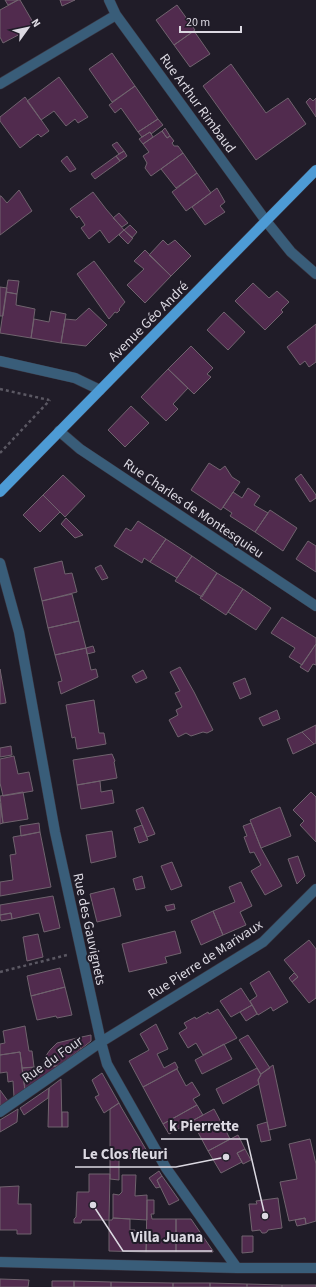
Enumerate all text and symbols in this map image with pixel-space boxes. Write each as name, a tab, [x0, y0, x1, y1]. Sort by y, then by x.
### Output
north arrow	[8, 8, 48, 48]
scale bar	[180, 8, 241, 34]
text: 20 m	[186, 14, 210, 31]
text: N	[28, 16, 44, 30]
street label: Rue Arthur Rimbaud	[154, 50, 240, 157]
street label: Avenue Géo André	[104, 277, 194, 366]
street label: Rue Charles de Montesquieu	[119, 454, 268, 563]
street label: Rue des Gauvignets	[67, 871, 111, 987]
street label: Rue Pierre de Marivaux	[144, 915, 267, 1004]
street label: Rue du Four	[18, 1031, 87, 1088]
callout: k Pierrette	[161, 1112, 247, 1139]
text: k Pierrette	[169, 1116, 239, 1137]
callout: Le Clos fleuri	[75, 1140, 176, 1167]
text: Le Clos fleuri	[82, 1144, 168, 1165]
callout: Villa Juana	[123, 1224, 212, 1251]
text: Villa Juana	[130, 1227, 203, 1248]

